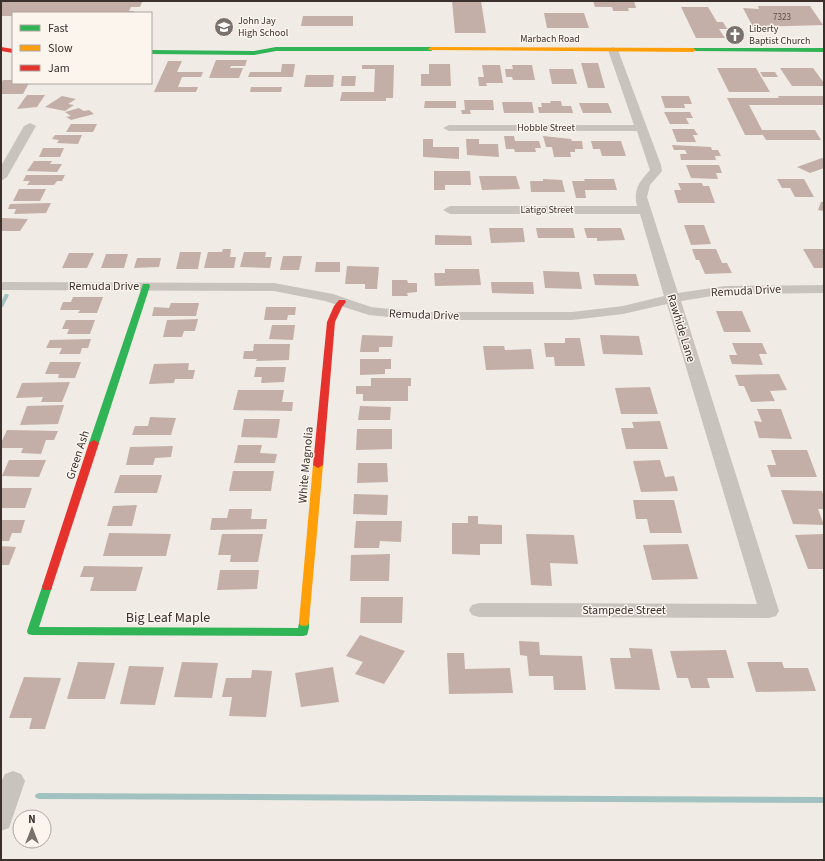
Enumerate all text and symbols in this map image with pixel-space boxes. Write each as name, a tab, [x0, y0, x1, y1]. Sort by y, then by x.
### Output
house number: 7323	[773, 11, 791, 24]
legend	[12, 12, 152, 84]
place label: John Jay High School	[238, 14, 289, 40]
school or university icon: John Jay High School	[213, 16, 235, 38]
text: Fast	[48, 20, 68, 37]
place label: Liberty Baptist Church	[749, 22, 810, 48]
church icon: Liberty Baptist Church	[724, 24, 746, 46]
street label: Marbach Road	[520, 32, 580, 46]
text: Slow	[48, 40, 73, 57]
text: Jam	[48, 60, 70, 77]
street label: Hobble Street	[517, 121, 575, 135]
street label: Latigo Street	[521, 203, 574, 217]
street label: Remuda Drive	[69, 278, 139, 295]
street label: Remuda Drive	[710, 281, 782, 301]
street label: Rawhide Lane	[663, 292, 699, 364]
street label: Remuda Drive	[389, 305, 459, 325]
street label: White Magnolia	[294, 426, 318, 504]
street label: Green Ash	[62, 428, 94, 482]
street label: Stampede Street	[582, 602, 666, 619]
street label: Big Leaf Maple	[126, 608, 210, 628]
north arrow	[12, 809, 52, 849]
text: N	[28, 812, 36, 827]

